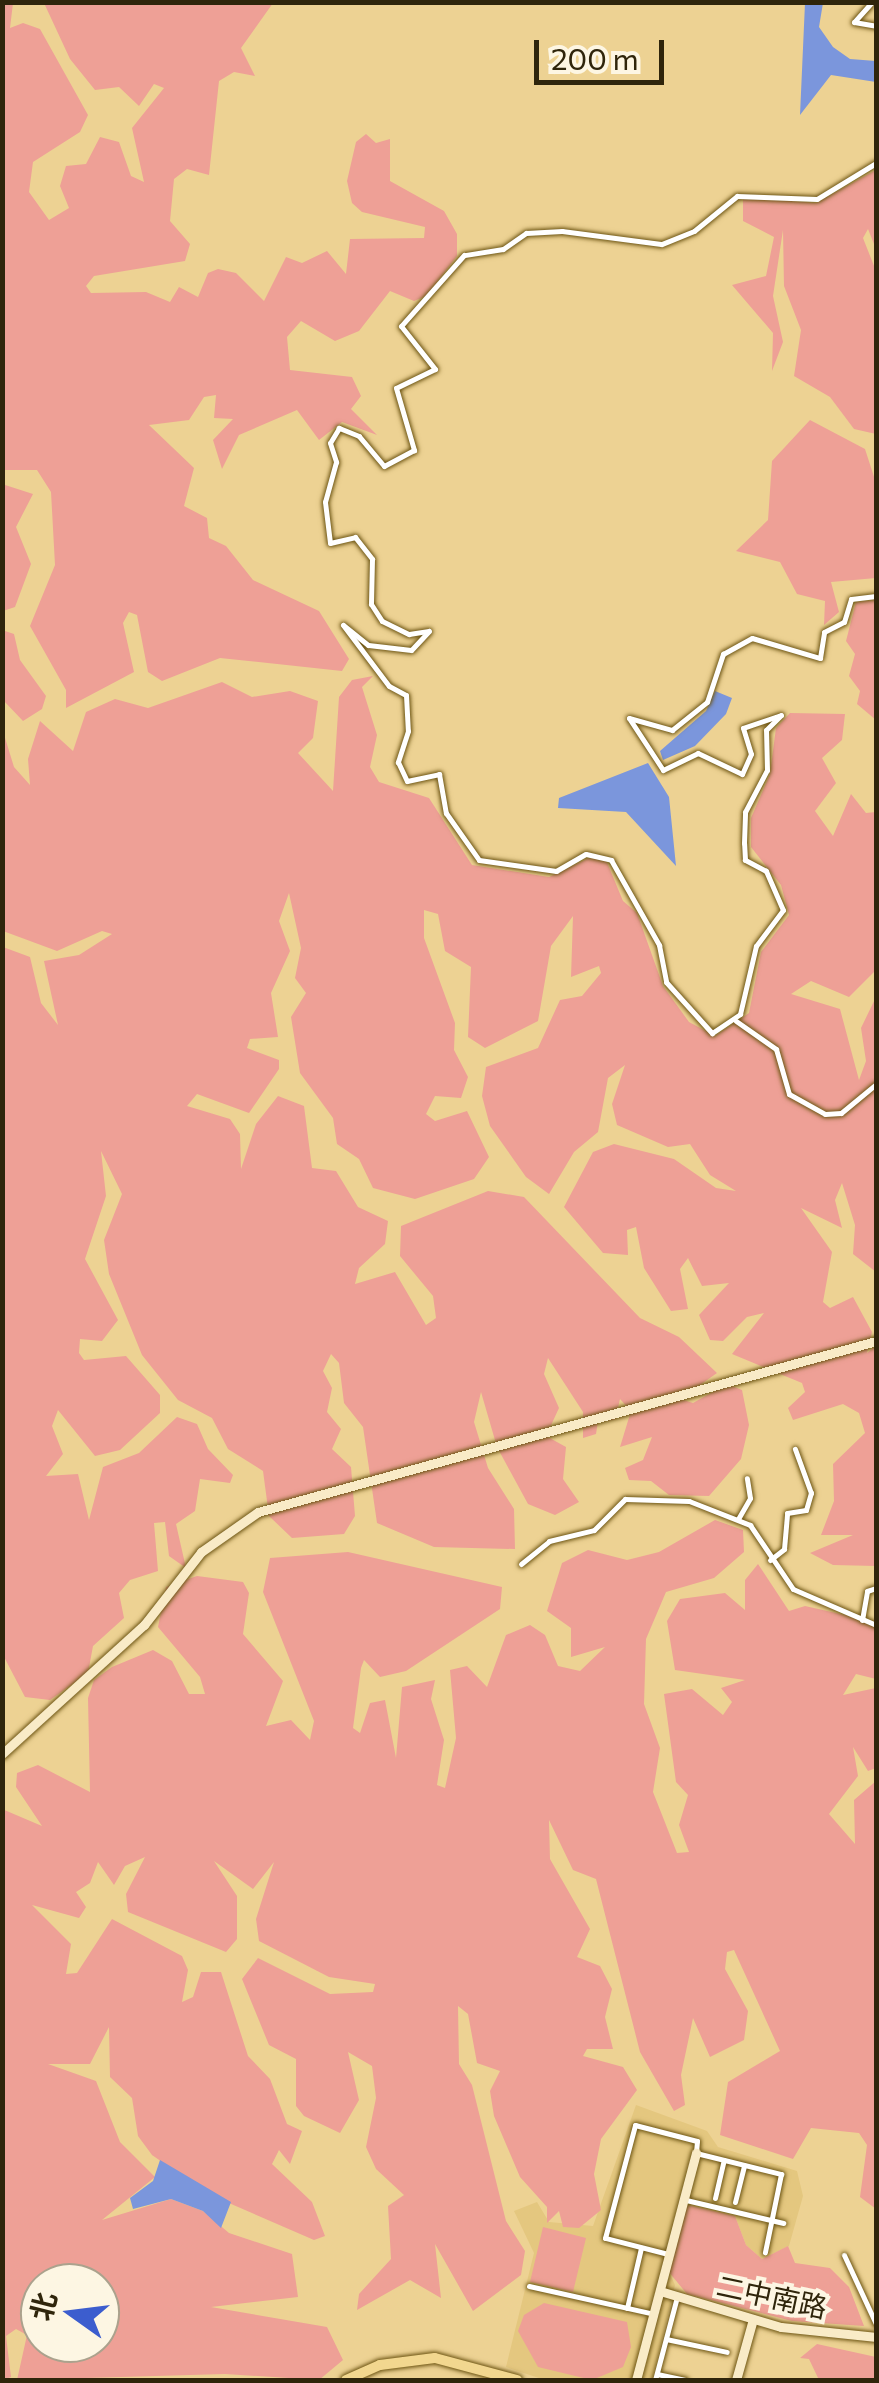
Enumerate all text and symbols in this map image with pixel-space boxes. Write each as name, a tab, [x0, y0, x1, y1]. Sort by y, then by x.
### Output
scale bar	[539, 20, 669, 82]
text: 200 m	[551, 39, 639, 76]
north arrow	[20, 2263, 120, 2363]
street label: 二中南路	[714, 2268, 830, 2324]
text: 北	[23, 2289, 63, 2324]

